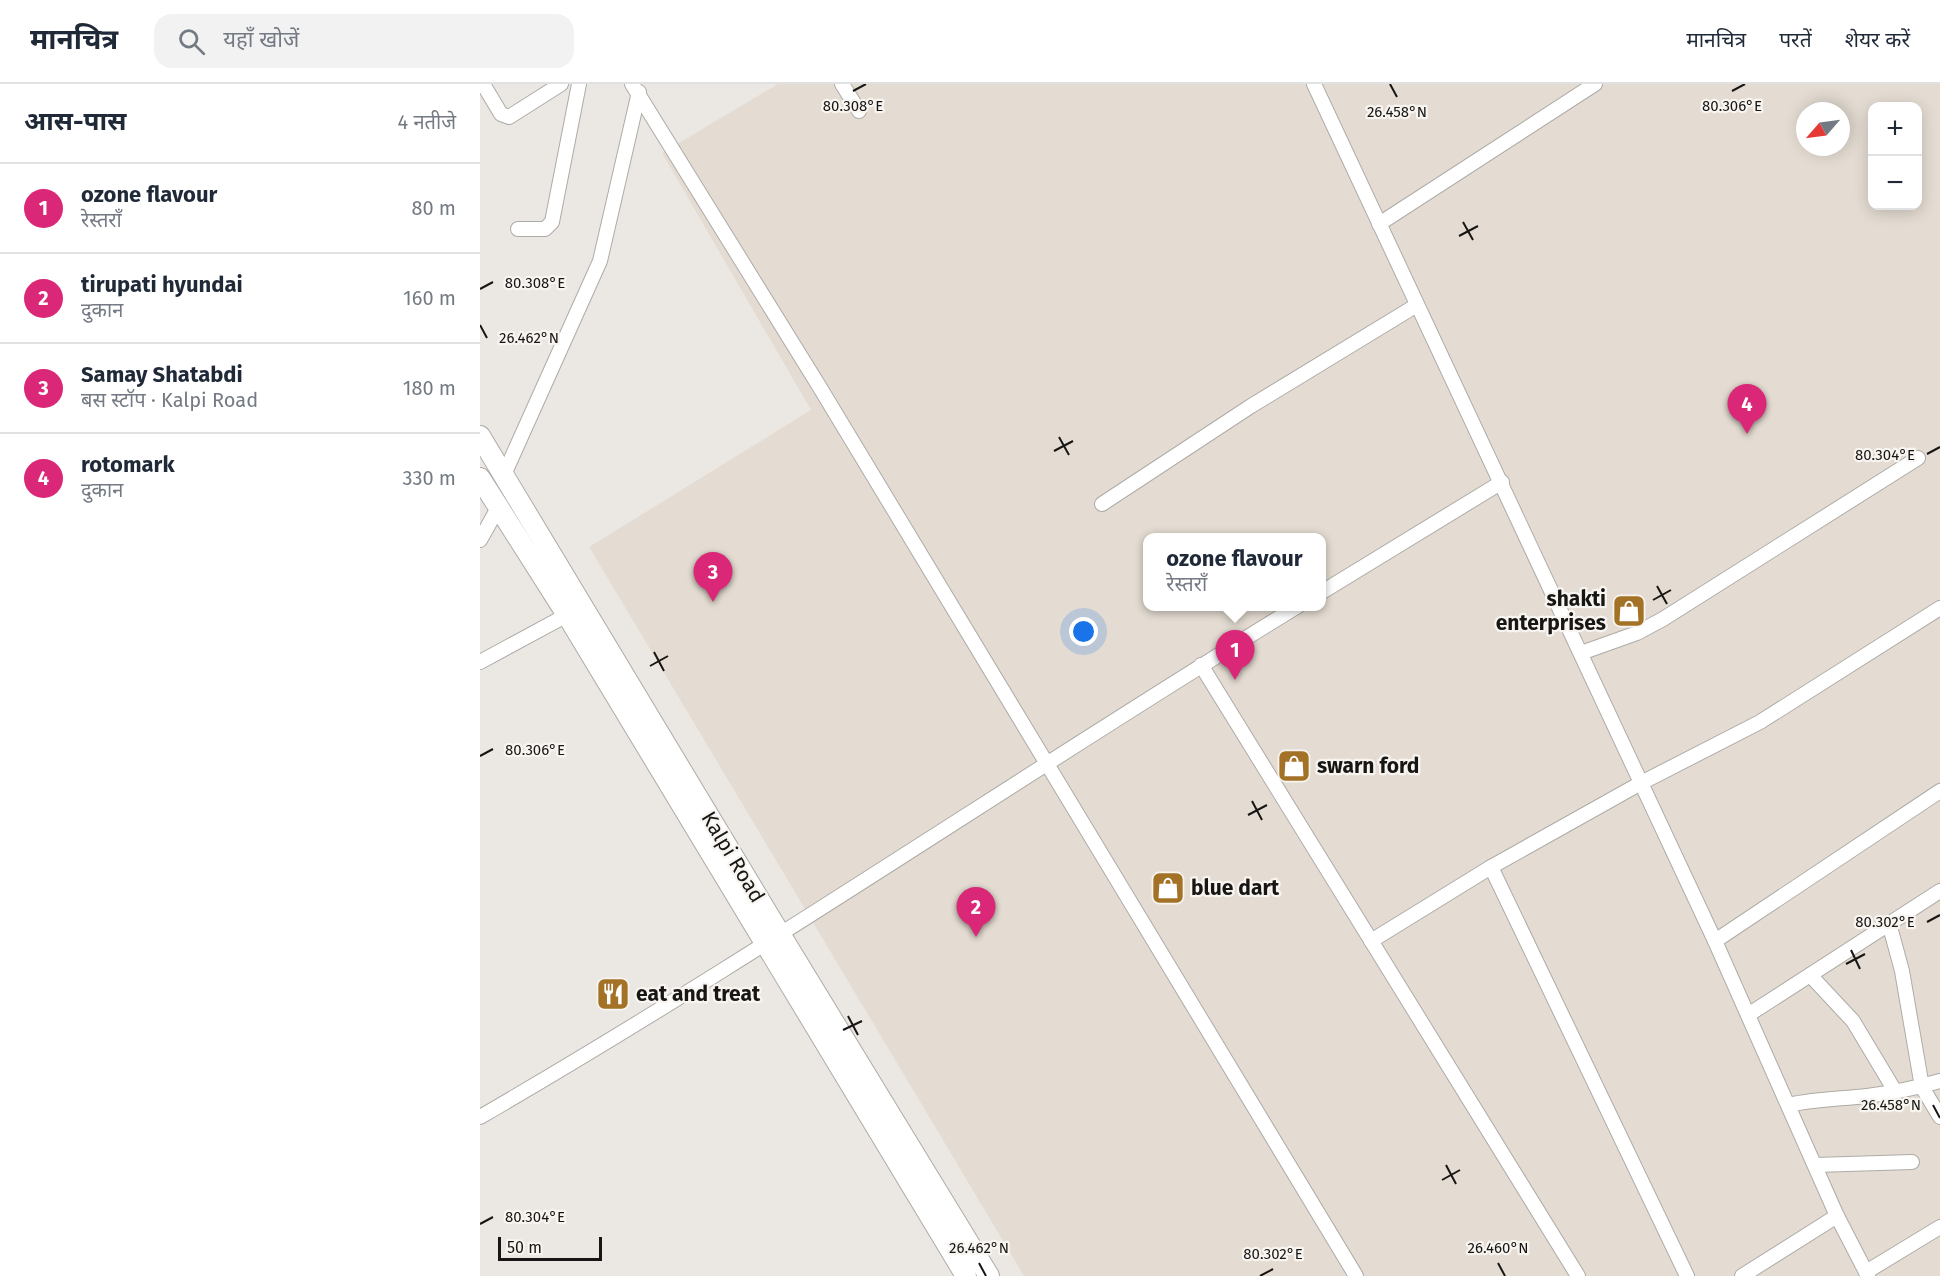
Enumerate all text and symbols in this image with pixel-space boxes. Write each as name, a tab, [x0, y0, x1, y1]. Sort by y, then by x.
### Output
search box	[154, 14, 574, 68]
text: मानचित्र	[30, 23, 118, 56]
icon: search	[175, 25, 208, 58]
text: यहाँ खोजें	[223, 26, 299, 53]
text: मानचित्र	[1686, 27, 1746, 53]
text: परतें	[1779, 27, 1812, 53]
text: शेयर करें	[1845, 27, 1910, 53]
text: 80.308°E	[823, 97, 883, 115]
text: 80.306°E	[1702, 97, 1762, 115]
north arrow	[1796, 102, 1850, 156]
map controls	[1868, 102, 1922, 210]
button: +	[1868, 102, 1922, 156]
text: 26.458°N	[1367, 103, 1427, 121]
text: आस-पास	[24, 106, 126, 137]
text: 4 नतीजे	[398, 110, 456, 134]
button: −	[1868, 156, 1922, 210]
text: ozone flavour	[81, 181, 217, 208]
text: 1	[39, 196, 48, 220]
text: 80 m	[411, 196, 456, 220]
text: रेस्तराँ	[81, 208, 122, 232]
text: tirupati hyundai	[81, 271, 243, 298]
text: 80.308°E	[505, 274, 565, 292]
text: 2	[38, 286, 49, 310]
text: 160 m	[403, 286, 456, 310]
text: दुकान	[81, 298, 123, 322]
text: 26.462°N	[499, 329, 559, 347]
text: Samay Shatabdi	[81, 361, 243, 388]
text: 3	[38, 376, 49, 400]
text: 180 m	[403, 376, 456, 400]
pin: 4	[1728, 384, 1766, 434]
text: बस स्टॉप · Kalpi Road	[81, 388, 258, 412]
text: 80.304°E	[1855, 446, 1915, 464]
text: rotomark	[81, 451, 175, 478]
text: 4	[38, 466, 49, 490]
text: 330 m	[402, 466, 456, 490]
text: दुकान	[81, 478, 123, 502]
popup	[1143, 533, 1326, 611]
text: ozone flavour	[1166, 545, 1303, 572]
pin: 3	[694, 552, 732, 602]
text: रेस्तराँ	[1166, 572, 1207, 596]
place label: shakti enterprises	[1496, 586, 1606, 636]
shop icon: shakti enterprises	[1611, 593, 1647, 629]
your location	[1069, 617, 1098, 646]
pin: 1	[1216, 630, 1254, 680]
text: 80.306°E	[505, 741, 565, 759]
shop icon: swarn ford	[1276, 748, 1312, 784]
place label: swarn ford	[1317, 753, 1419, 779]
street label: Kalpi Road	[696, 807, 770, 907]
shop icon: blue dart	[1150, 870, 1186, 906]
place label: blue dart	[1191, 875, 1280, 901]
pin: 2	[956, 888, 996, 937]
text: 80.302°E	[1855, 913, 1915, 931]
restaurant icon: eat and treat	[595, 976, 631, 1012]
place label: eat and treat	[636, 981, 761, 1007]
text: 26.458°N	[1861, 1096, 1921, 1114]
text: 80.304°E	[505, 1208, 565, 1226]
scale bar	[498, 1234, 602, 1262]
text: 50 m	[507, 1238, 542, 1257]
text: 26.462°N	[949, 1239, 1009, 1257]
text: 26.460°N	[1468, 1239, 1528, 1257]
text: 80.302°E	[1243, 1245, 1303, 1263]

